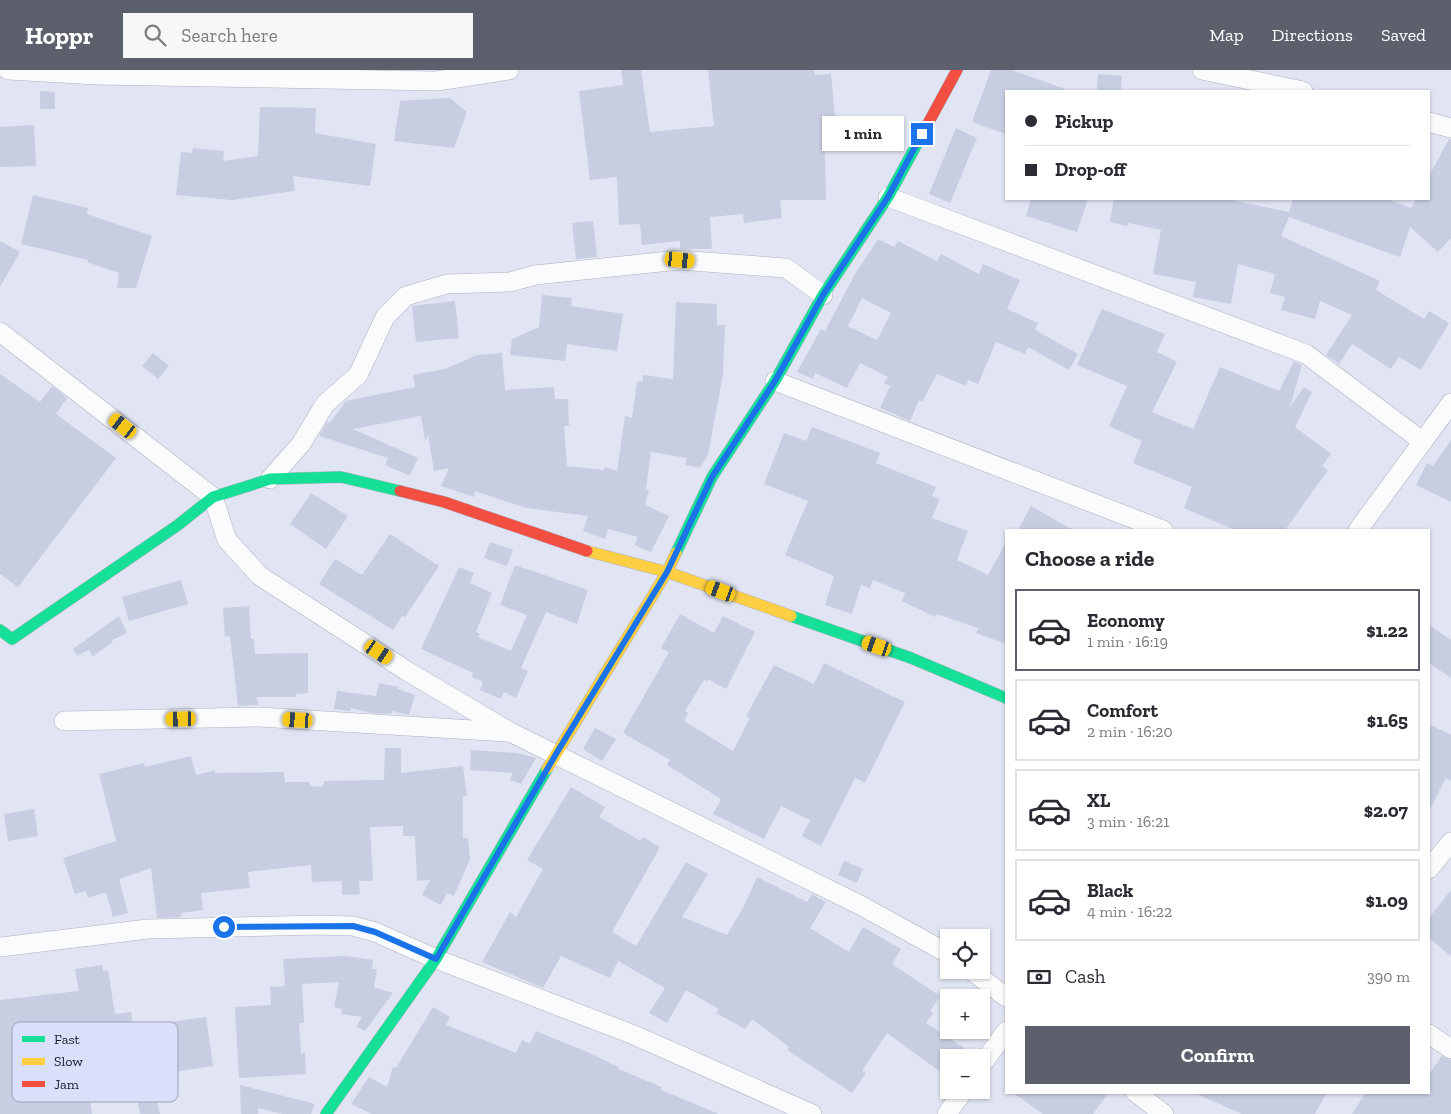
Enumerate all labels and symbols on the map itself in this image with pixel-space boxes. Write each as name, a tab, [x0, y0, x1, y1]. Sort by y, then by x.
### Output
callout: 1 min	[822, 116, 904, 152]
route end	[911, 123, 933, 145]
car	[664, 251, 695, 269]
car	[106, 411, 139, 441]
car	[704, 579, 737, 603]
car	[860, 634, 893, 658]
car	[362, 637, 395, 667]
car	[165, 711, 196, 727]
car	[282, 712, 313, 728]
route start	[213, 916, 235, 938]
legend	[12, 1022, 178, 1102]
text: Fast	[54, 1031, 81, 1048]
text: Slow	[54, 1053, 83, 1070]
text: Jam	[54, 1076, 79, 1093]

